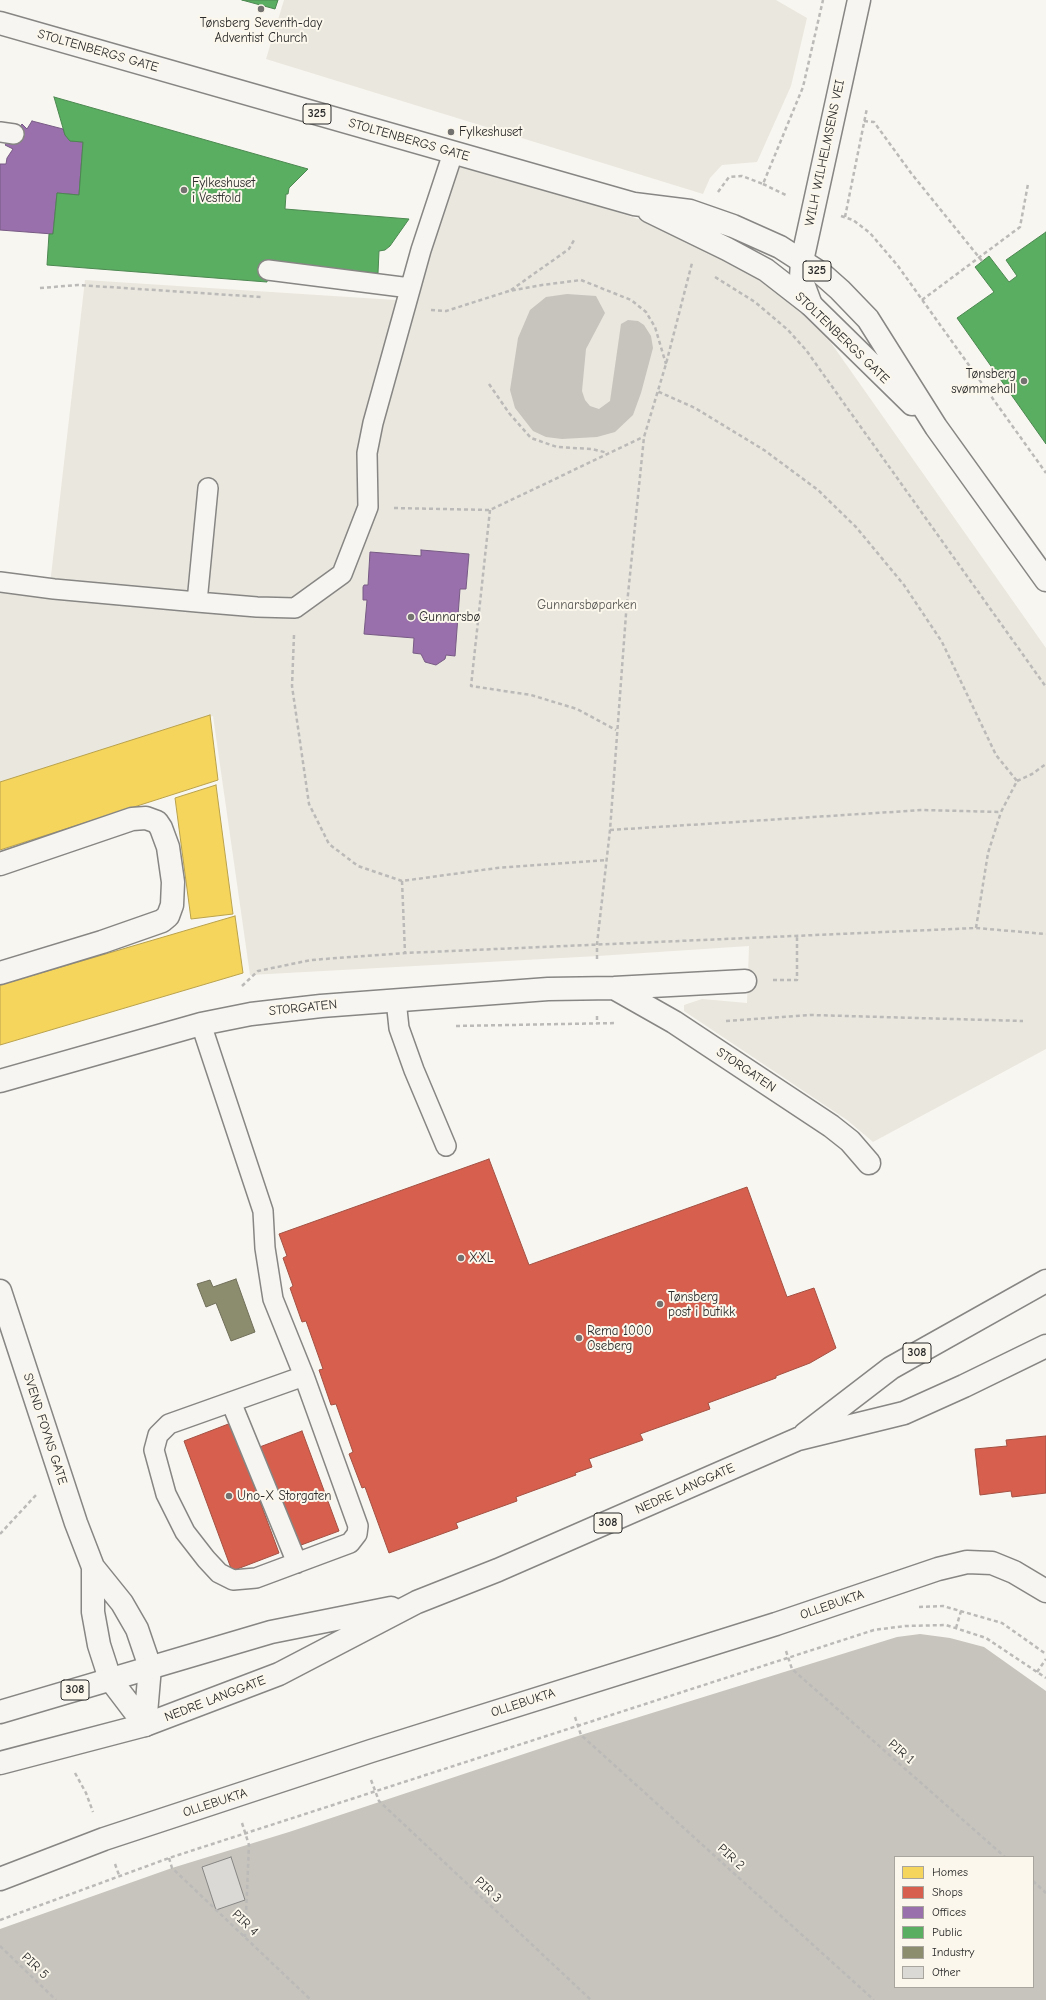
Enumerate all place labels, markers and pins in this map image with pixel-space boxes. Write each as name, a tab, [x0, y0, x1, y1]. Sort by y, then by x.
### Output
marker: Tønsberg Seventh-day Adventist Church	[256, 4, 266, 14]
place label: Tønsberg Seventh-day Adventist Church	[200, 15, 322, 46]
place label: Fylkeshuset	[459, 124, 522, 140]
marker: Fylkeshuset	[446, 127, 456, 137]
place label: Fylkeshuset i Vestfold	[192, 175, 255, 206]
marker: Fylkeshuset i Vestfold	[179, 185, 189, 195]
place label: Tønsberg svømmehall	[951, 366, 1016, 397]
marker: Tønsberg svømmehall	[1019, 376, 1029, 386]
place label: Gunnarsbø	[419, 609, 480, 625]
marker: Gunnarsbø	[406, 612, 416, 622]
place label: XXL	[469, 1250, 493, 1266]
marker: XXL	[456, 1253, 466, 1263]
place label: Tønsberg post i butikk	[668, 1289, 735, 1320]
marker: Tønsberg post i butikk	[655, 1299, 665, 1309]
place label: Rema 1000 Oseberg	[587, 1323, 652, 1354]
marker: Rema 1000 Oseberg	[574, 1333, 584, 1343]
place label: Uno-X Storgaten	[237, 1488, 331, 1504]
marker: Uno-X Storgaten	[224, 1491, 234, 1501]

